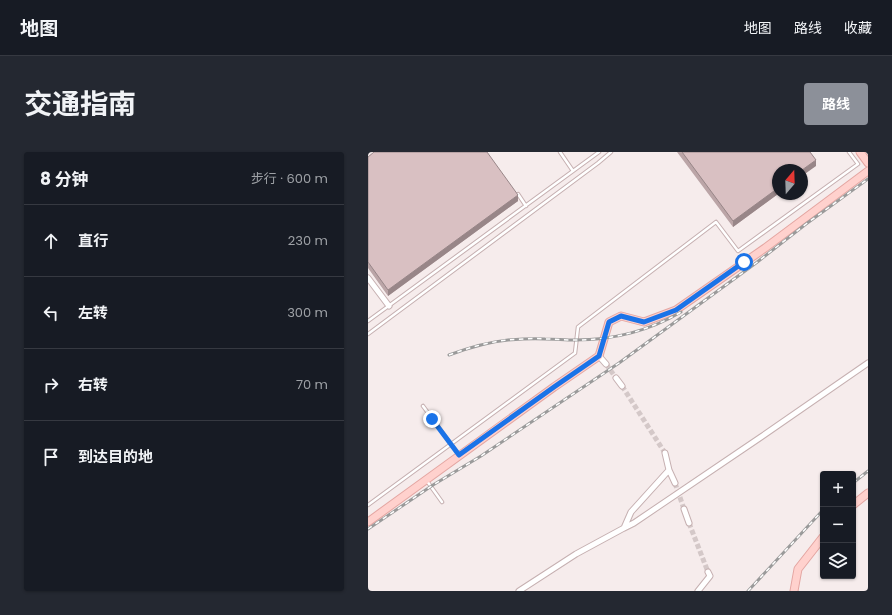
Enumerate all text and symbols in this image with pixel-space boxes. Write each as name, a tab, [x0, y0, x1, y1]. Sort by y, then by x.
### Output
text: 地图	[20, 15, 58, 42]
text: 地图	[744, 18, 772, 38]
text: 路线	[794, 18, 822, 38]
text: 收藏	[844, 18, 872, 38]
button: 路线	[804, 83, 868, 125]
text: 交通指南	[24, 85, 136, 124]
north arrow	[772, 164, 808, 200]
text: 8 分钟	[40, 167, 89, 191]
text: 步行 · 600 m	[251, 169, 328, 188]
icon: ahead	[40, 230, 62, 252]
text: 直行	[78, 230, 108, 251]
text: 230 m	[288, 231, 328, 250]
route start	[735, 253, 753, 271]
icon: left	[40, 302, 62, 324]
text: 左转	[78, 302, 108, 323]
text: 300 m	[287, 303, 328, 322]
icon: right	[40, 374, 62, 396]
text: 右转	[78, 374, 108, 395]
text: 70 m	[296, 375, 328, 394]
route end	[423, 410, 441, 428]
icon: arrive	[40, 446, 62, 468]
text: 到达目的地	[78, 446, 153, 467]
map controls	[820, 471, 856, 579]
button: +	[820, 471, 856, 507]
button: −	[820, 507, 856, 543]
button: layers	[820, 543, 856, 579]

